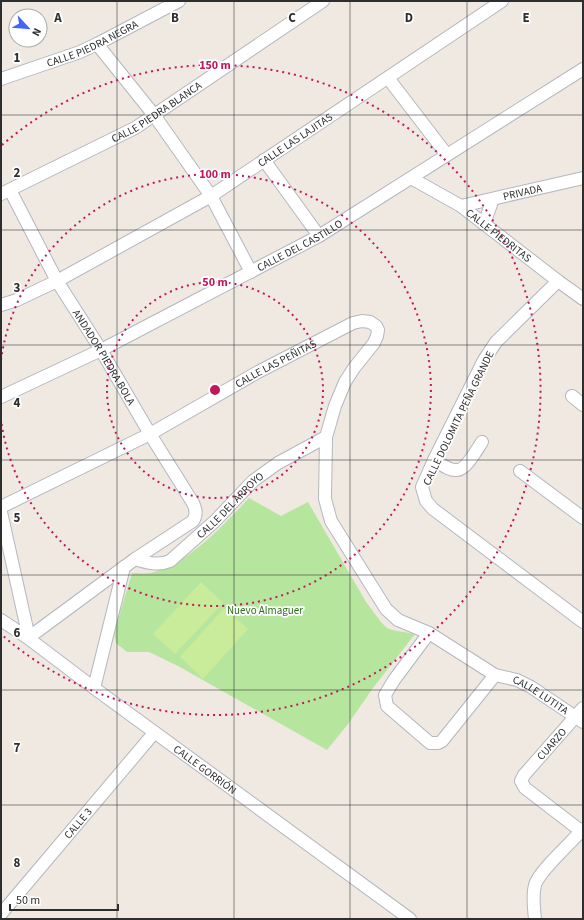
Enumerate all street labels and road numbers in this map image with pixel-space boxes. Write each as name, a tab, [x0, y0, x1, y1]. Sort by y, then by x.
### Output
street label: CALLE PIEDRA NEGRA	[44, 17, 140, 69]
street label: CALLE PIEDRA BLANCA	[109, 78, 205, 146]
street label: CALLE LAS LAJITAS	[255, 110, 336, 171]
street label: PRIVADA	[502, 181, 543, 204]
street label: CALLE PIEDRITAS	[463, 205, 534, 266]
street label: CALLE DEL CASTILLO	[254, 216, 346, 275]
street label: ANDADOR PIEDRA BOLA	[69, 307, 139, 408]
street label: CALLE LAS PEÑITAS	[233, 336, 319, 392]
street label: CALLE DOLOMITA PEÑA GRANDE	[419, 348, 498, 488]
street label: CALLE DEL ARROYO	[193, 469, 267, 542]
street label: CALLE LUTITA	[511, 672, 571, 718]
street label: CUARZO	[534, 725, 570, 763]
street label: CALLE GORRIÓN	[170, 742, 240, 798]
street label: CALLE 3	[61, 805, 96, 842]

